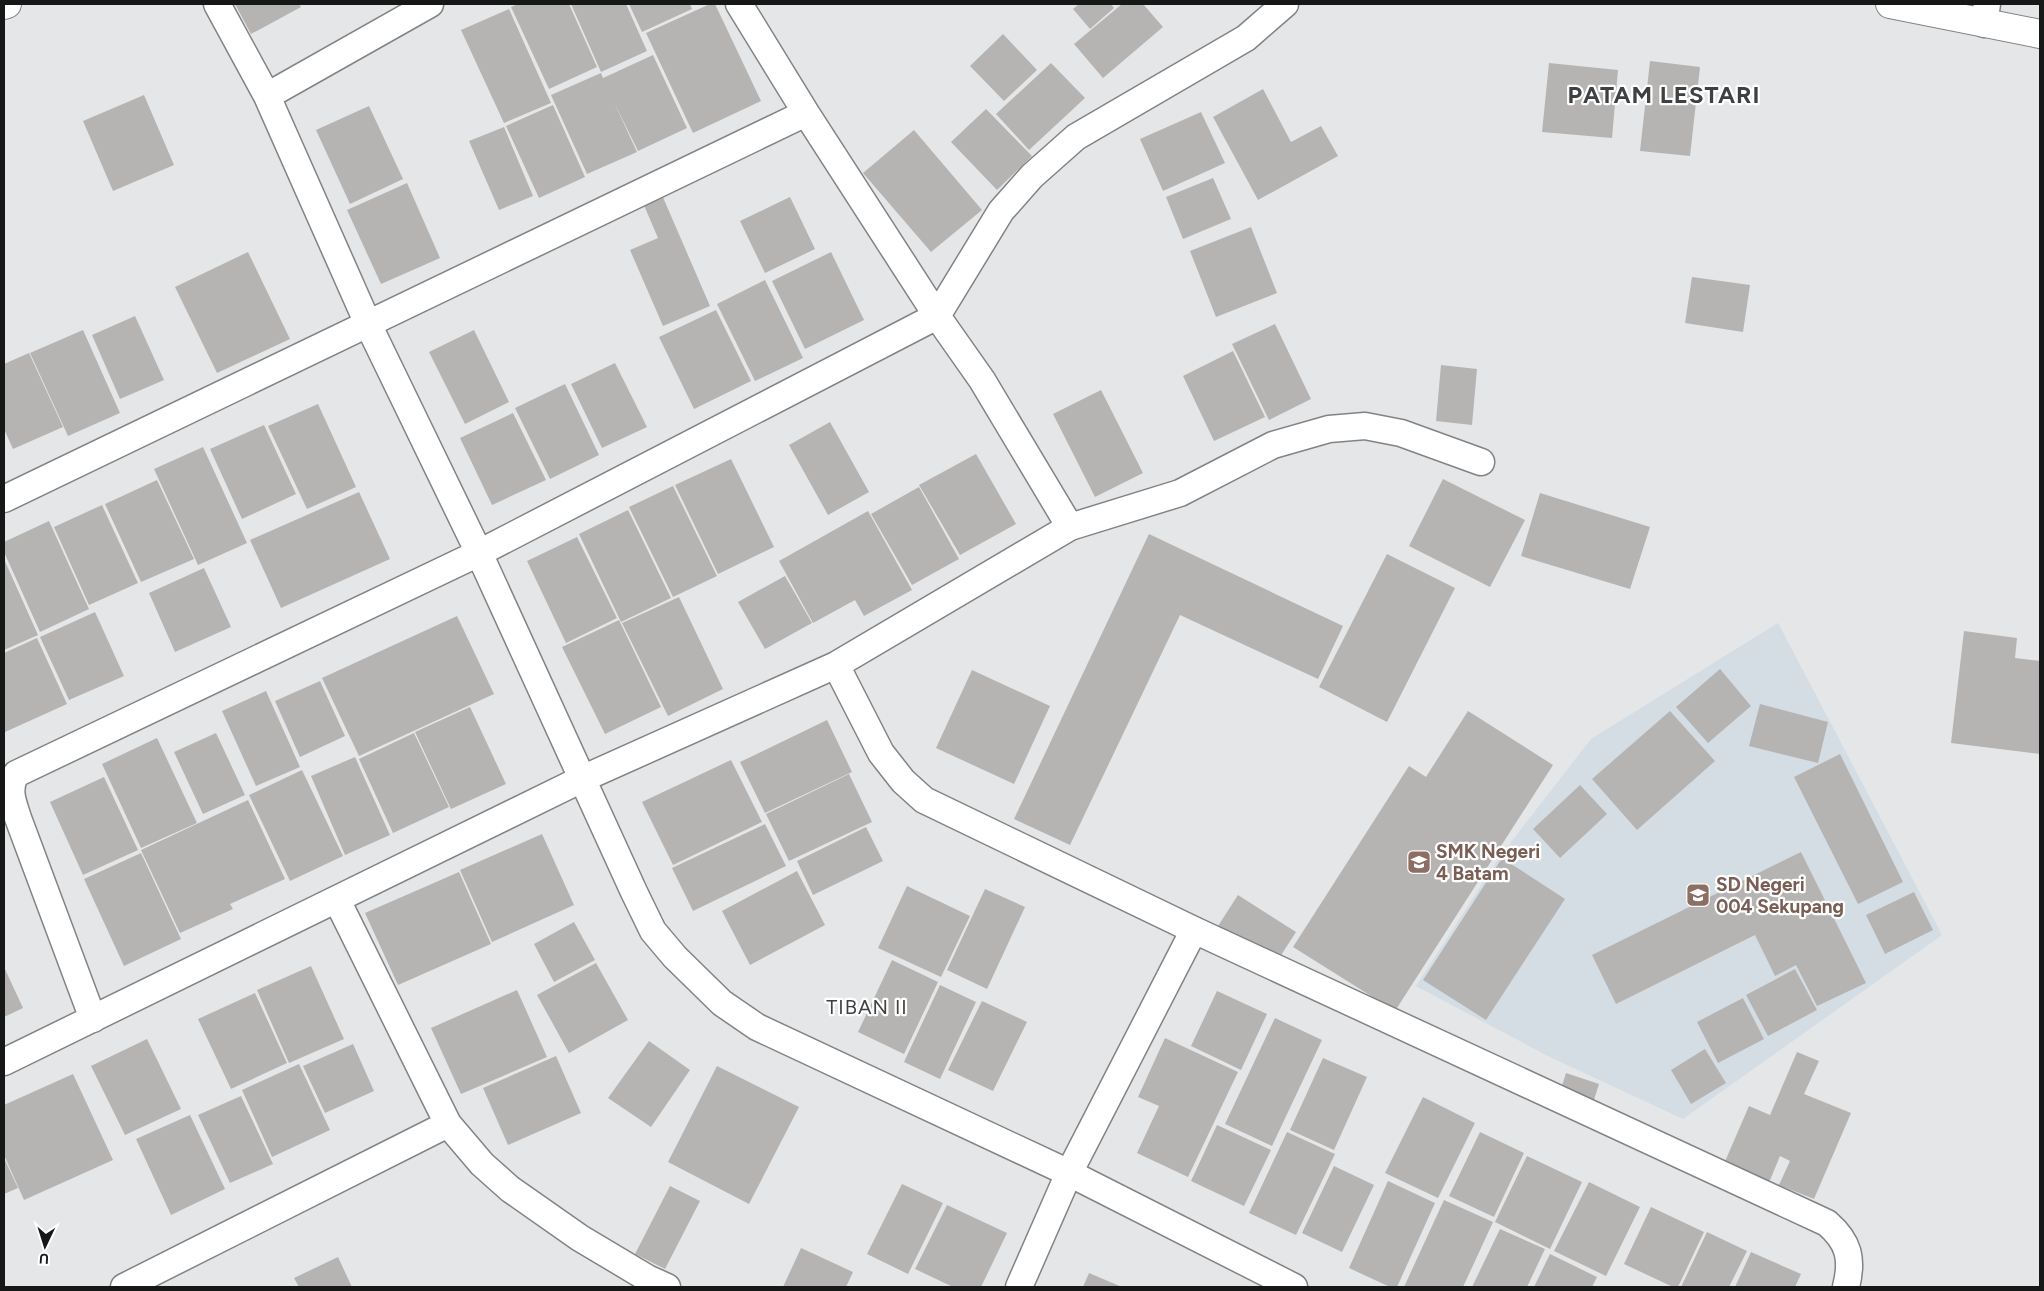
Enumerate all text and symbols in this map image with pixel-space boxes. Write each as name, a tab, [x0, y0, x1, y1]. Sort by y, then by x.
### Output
district label: PATAM LESTARI	[1568, 80, 1760, 109]
place label: SMK Negeri 4 Batam	[1436, 840, 1540, 885]
school or university icon: SMK Negeri 4 Batam	[1406, 849, 1432, 875]
place label: SD Negeri 004 Sekupang	[1716, 873, 1844, 918]
school or university icon: SD Negeri 004 Sekupang	[1685, 882, 1711, 908]
district label: TIBAN II	[826, 995, 908, 1019]
north arrow	[20, 1221, 70, 1271]
text: U	[39, 1250, 50, 1267]

